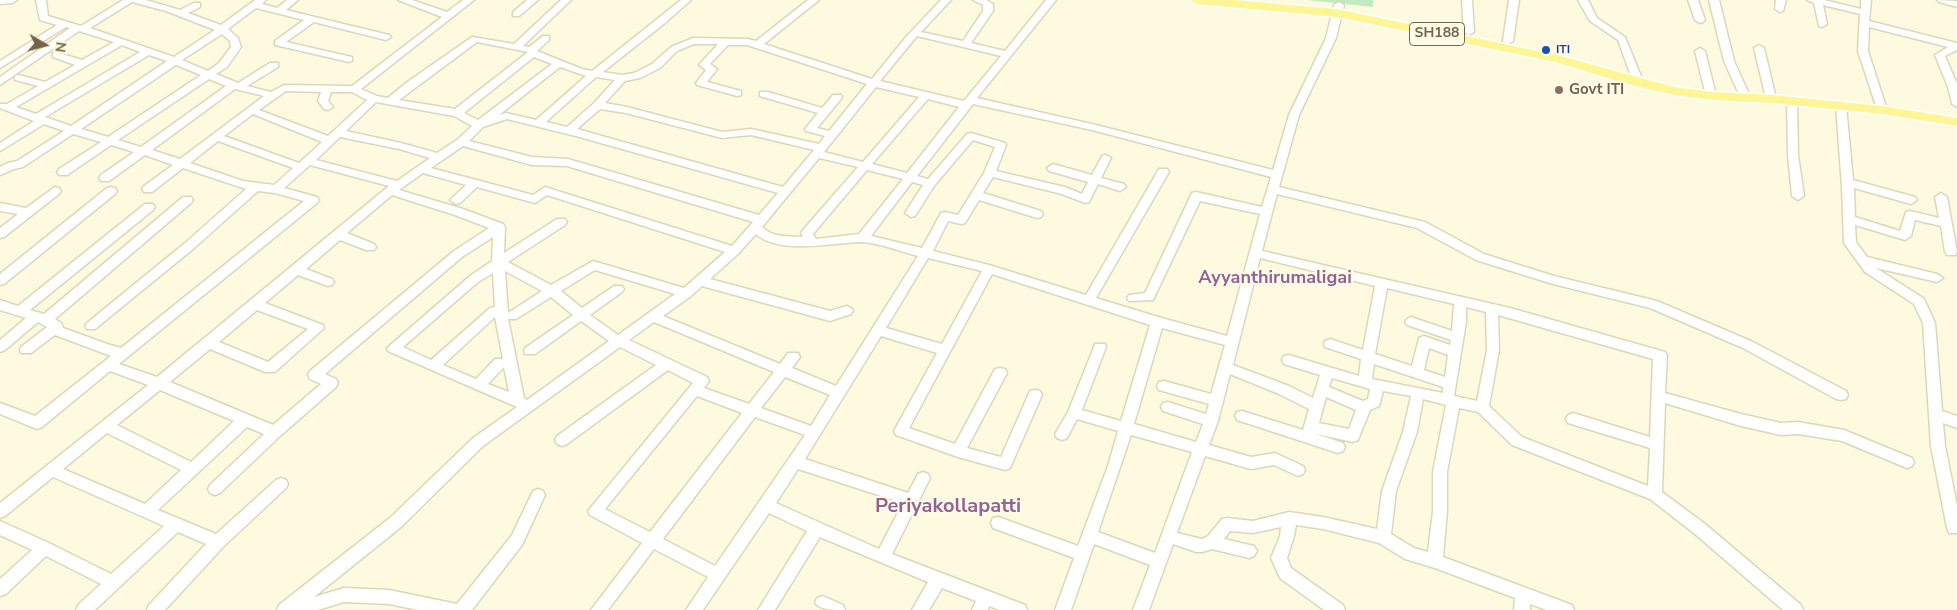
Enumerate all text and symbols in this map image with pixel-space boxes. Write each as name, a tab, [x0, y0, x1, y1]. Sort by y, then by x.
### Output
north arrow	[20, 20, 70, 70]
road number: SH188	[1410, 22, 1464, 46]
text: N	[50, 41, 70, 54]
place label: ITI	[1556, 43, 1570, 57]
marker: ITI	[1540, 44, 1552, 56]
place label: Govt ITI	[1569, 81, 1624, 99]
marker: Govt ITI	[1553, 84, 1565, 96]
district label: Ayyanthirumaligai	[1198, 268, 1352, 290]
district label: Periyakollapatti	[875, 495, 1021, 519]

